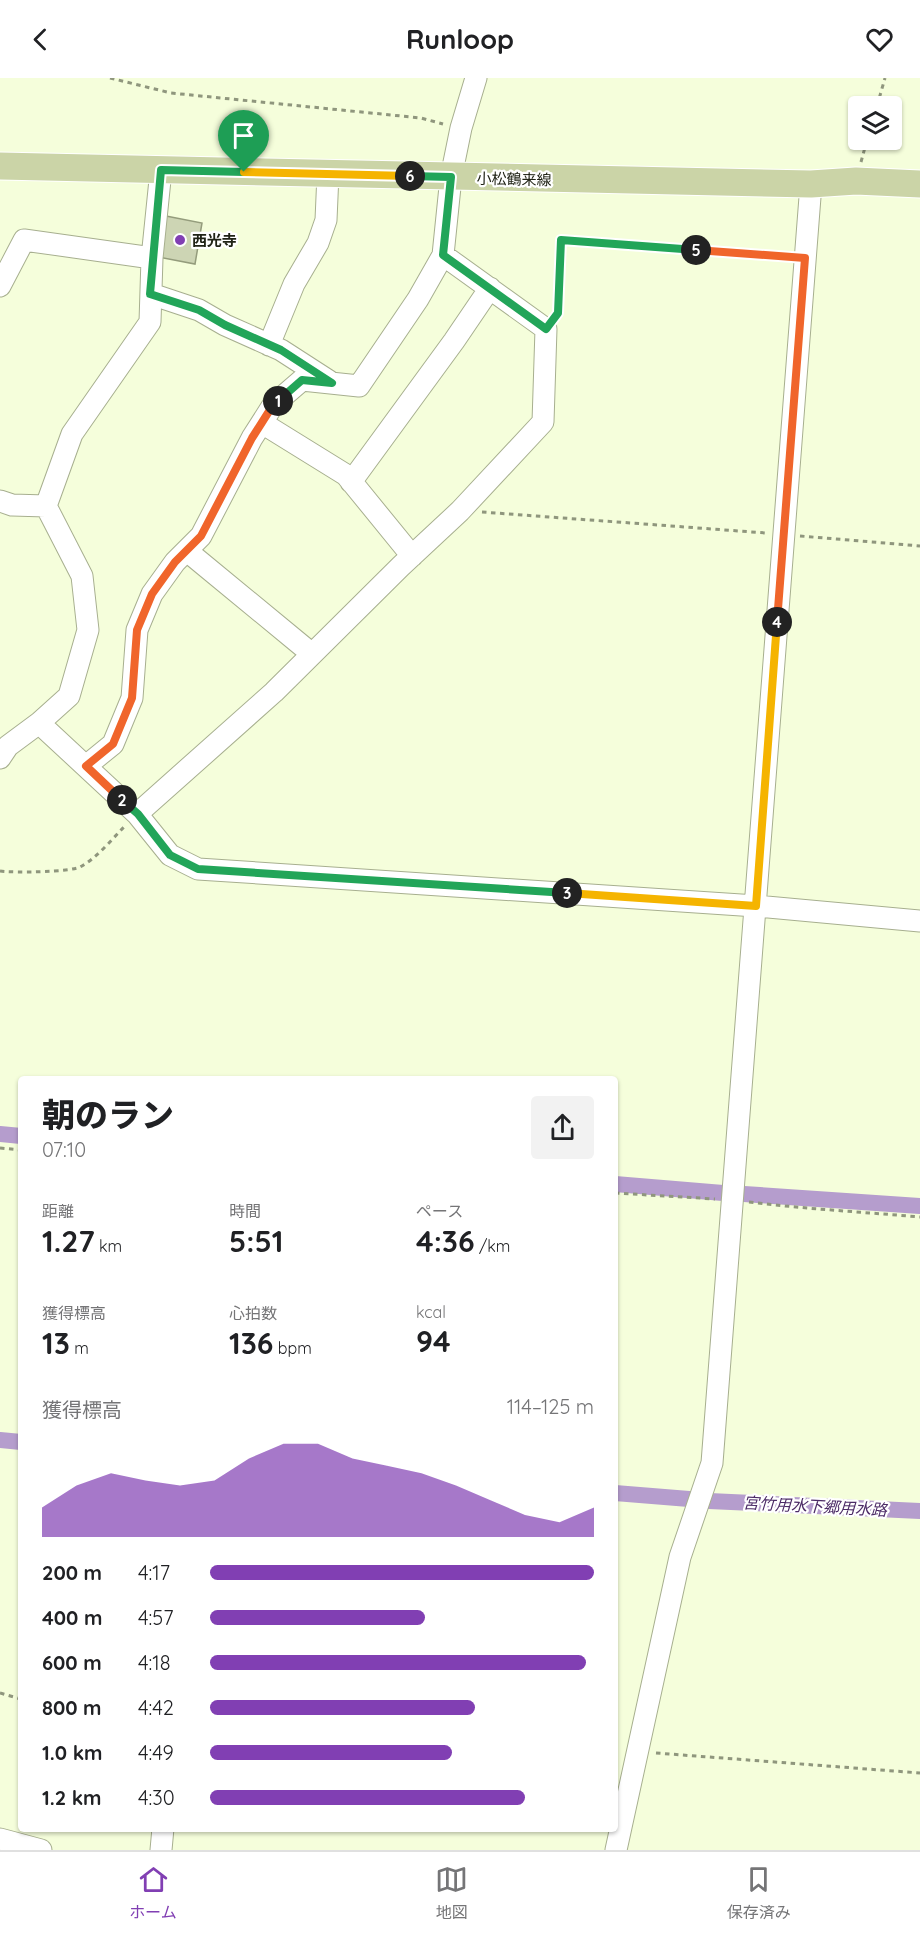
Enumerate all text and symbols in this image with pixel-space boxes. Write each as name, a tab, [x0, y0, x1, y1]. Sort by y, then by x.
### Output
text: Runloop	[406, 22, 514, 56]
icon: back	[24, 23, 57, 56]
icon: heart	[863, 23, 896, 56]
map controls	[848, 96, 902, 150]
button: layers	[848, 96, 902, 150]
pin	[218, 110, 269, 172]
icon: arrive	[227, 119, 260, 152]
pin: 6	[395, 161, 425, 191]
text: 6	[406, 166, 414, 186]
street label: 小松鶴来線	[476, 169, 552, 189]
place label: 西光寺	[192, 231, 237, 250]
marker: 西光寺	[173, 233, 187, 247]
pin: 5	[681, 235, 711, 265]
text: 5	[691, 240, 701, 260]
pin: 1	[263, 386, 293, 416]
text: 1	[275, 391, 281, 411]
pin: 4	[762, 607, 792, 637]
text: 4	[772, 612, 782, 632]
pin: 2	[107, 785, 137, 815]
text: 2	[117, 790, 127, 810]
pin: 3	[552, 878, 582, 908]
text: 3	[563, 883, 571, 903]
text: 朝のラン	[42, 1094, 174, 1135]
button: share	[531, 1096, 594, 1159]
text: 07:10	[42, 1137, 86, 1162]
text: 距離	[42, 1201, 74, 1221]
text: 時間	[229, 1201, 261, 1221]
text: ペース	[416, 1201, 463, 1221]
text: 1.27	[42, 1222, 95, 1260]
text: 5:51	[229, 1222, 283, 1260]
text: 4:36	[416, 1222, 475, 1260]
text: km	[95, 1236, 122, 1256]
text: /km	[475, 1236, 510, 1256]
text: kcal	[416, 1302, 446, 1322]
text: 獲得標高	[42, 1303, 106, 1323]
text: 心拍数	[229, 1303, 277, 1323]
text: 94	[416, 1322, 451, 1360]
text: 13	[42, 1324, 70, 1362]
text: 136	[229, 1324, 273, 1362]
text: m	[70, 1338, 89, 1358]
text: bpm	[273, 1338, 312, 1358]
text: 114–125 m	[507, 1394, 594, 1419]
text: 獲得標高	[42, 1397, 122, 1422]
water label: 宮竹用水下郷用水路	[743, 1492, 889, 1520]
text: 200 m	[42, 1560, 102, 1585]
text: 4:17	[138, 1560, 170, 1585]
text: 400 m	[42, 1605, 102, 1630]
text: 4:57	[138, 1605, 173, 1630]
text: 600 m	[42, 1650, 102, 1675]
text: 4:18	[138, 1650, 170, 1675]
text: 800 m	[42, 1695, 102, 1720]
text: 4:42	[138, 1695, 174, 1720]
text: 1.0 km	[42, 1740, 102, 1765]
text: 4:49	[138, 1740, 174, 1765]
text: 1.2 km	[42, 1785, 102, 1810]
text: 4:30	[138, 1785, 175, 1810]
tab: ホーム	[129, 1863, 177, 1923]
tab: 地図	[435, 1863, 468, 1923]
tab: 保存済み	[727, 1863, 791, 1923]

